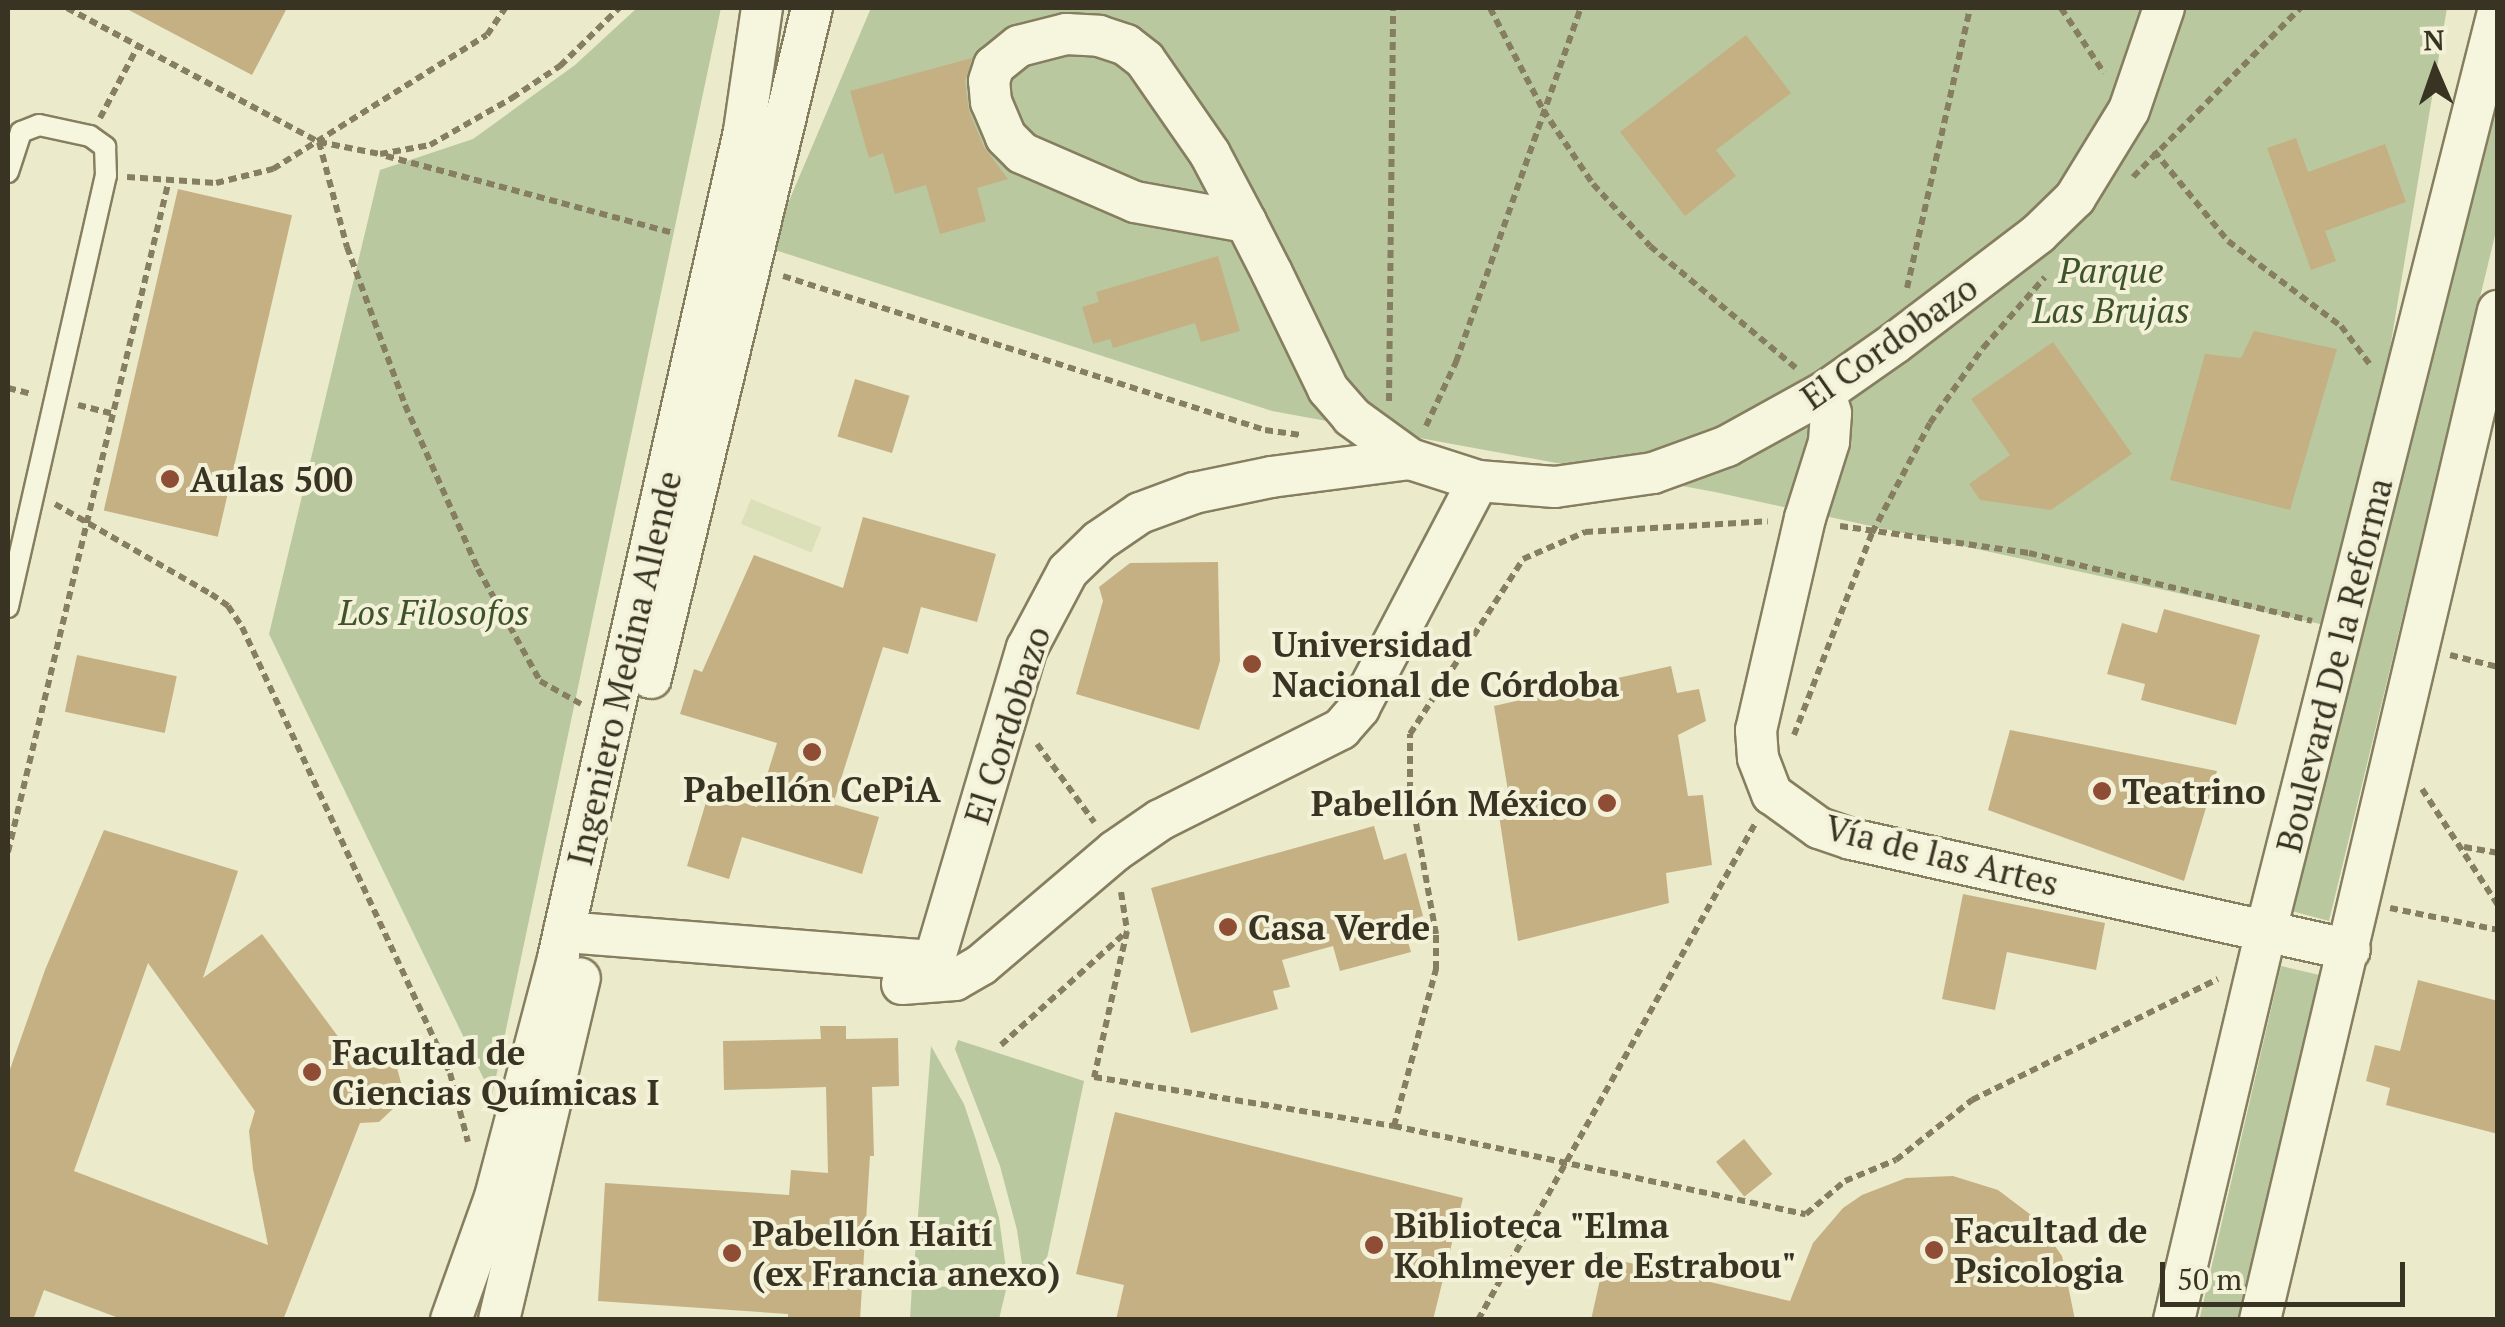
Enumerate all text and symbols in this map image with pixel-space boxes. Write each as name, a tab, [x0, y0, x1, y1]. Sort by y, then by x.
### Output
north arrow	[2385, 20, 2485, 120]
text: N	[2423, 21, 2445, 58]
park label: Parque Las Brujas	[2032, 249, 2190, 331]
street label: El Cordobazo	[1793, 266, 1985, 418]
place label: Aulas 500	[190, 458, 353, 500]
street label: Ingeniero Medina Allende	[558, 466, 690, 870]
marker: Aulas 500	[159, 468, 181, 490]
street label: Boulevard De la Reforma	[2267, 474, 2401, 856]
park label: Los Filosofos	[339, 591, 529, 633]
street label: El Cordobazo	[955, 621, 1059, 829]
place label: Universidad Nacional de Córdoba	[1272, 623, 1619, 705]
marker: Universidad Nacional de Córdoba	[1241, 653, 1263, 675]
marker: Pabellón CePiA	[801, 741, 823, 763]
place label: Pabellón CePiA	[683, 768, 941, 810]
place label: Teatrino	[2122, 770, 2266, 812]
marker: Teatrino	[2091, 780, 2113, 802]
place label: Pabellón México	[1311, 782, 1587, 824]
marker: Pabellón México	[1596, 792, 1618, 814]
street label: Vía de las Artes	[1821, 806, 2063, 904]
place label: Casa Verde	[1248, 906, 1431, 948]
marker: Casa Verde	[1217, 916, 1239, 938]
place label: Facultad de Ciencias Químicas I	[332, 1031, 660, 1113]
marker: Facultad de Ciencias Químicas I	[301, 1061, 323, 1083]
place label: Biblioteca "Elma Kohlmeyer de Estrabou"	[1394, 1204, 1796, 1286]
place label: Facultad de Psicologia	[1954, 1209, 2148, 1291]
place label: Pabellón Haití (ex Francia anexo)	[752, 1212, 1060, 1294]
marker: Biblioteca "Elma Kohlmeyer de Estrabou"	[1363, 1234, 1385, 1256]
marker: Facultad de Psicologia	[1923, 1239, 1945, 1261]
marker: Pabellón Haití (ex Francia anexo)	[721, 1242, 743, 1264]
scale bar	[2165, 1242, 2410, 1304]
text: 50 m	[2177, 1259, 2242, 1299]

